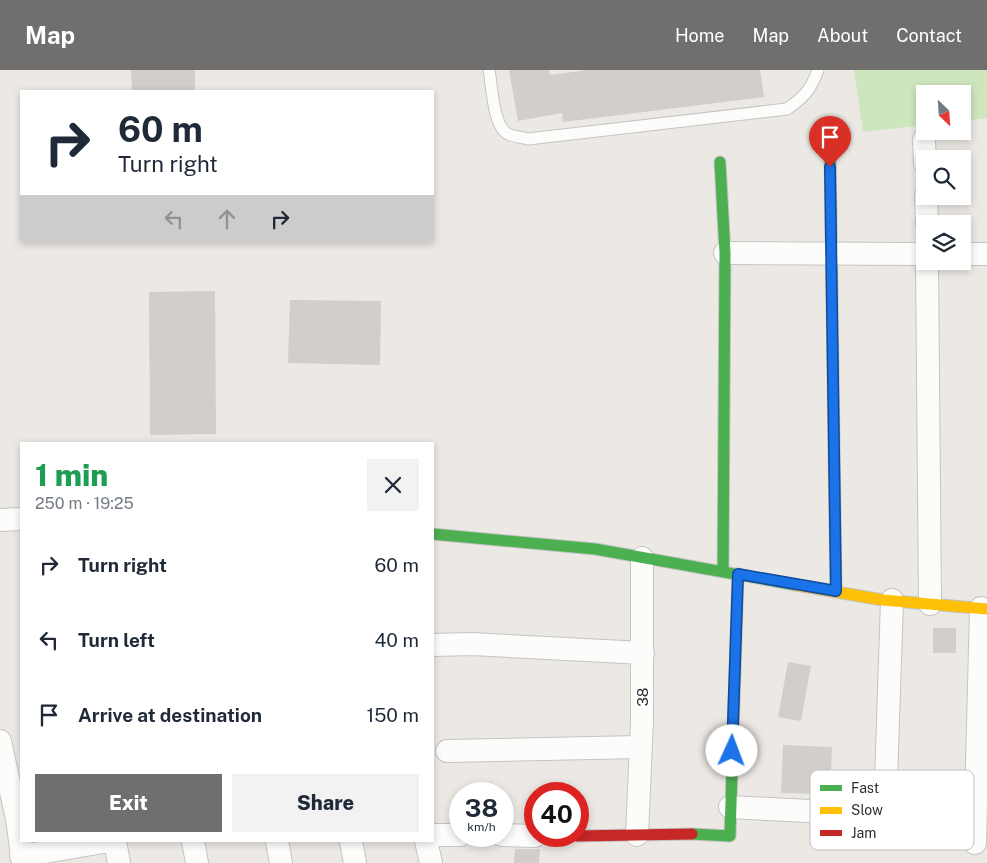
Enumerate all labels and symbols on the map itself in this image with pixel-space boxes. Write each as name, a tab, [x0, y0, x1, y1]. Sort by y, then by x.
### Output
north arrow	[916, 85, 971, 140]
pin	[809, 116, 851, 167]
street label: 38	[634, 687, 651, 707]
position arrow	[705, 724, 757, 776]
legend	[810, 770, 974, 850]
text: Fast	[851, 780, 879, 796]
speed limit sign: 40	[524, 782, 589, 847]
text: Slow	[851, 802, 883, 818]
text: Jam	[851, 825, 876, 841]

